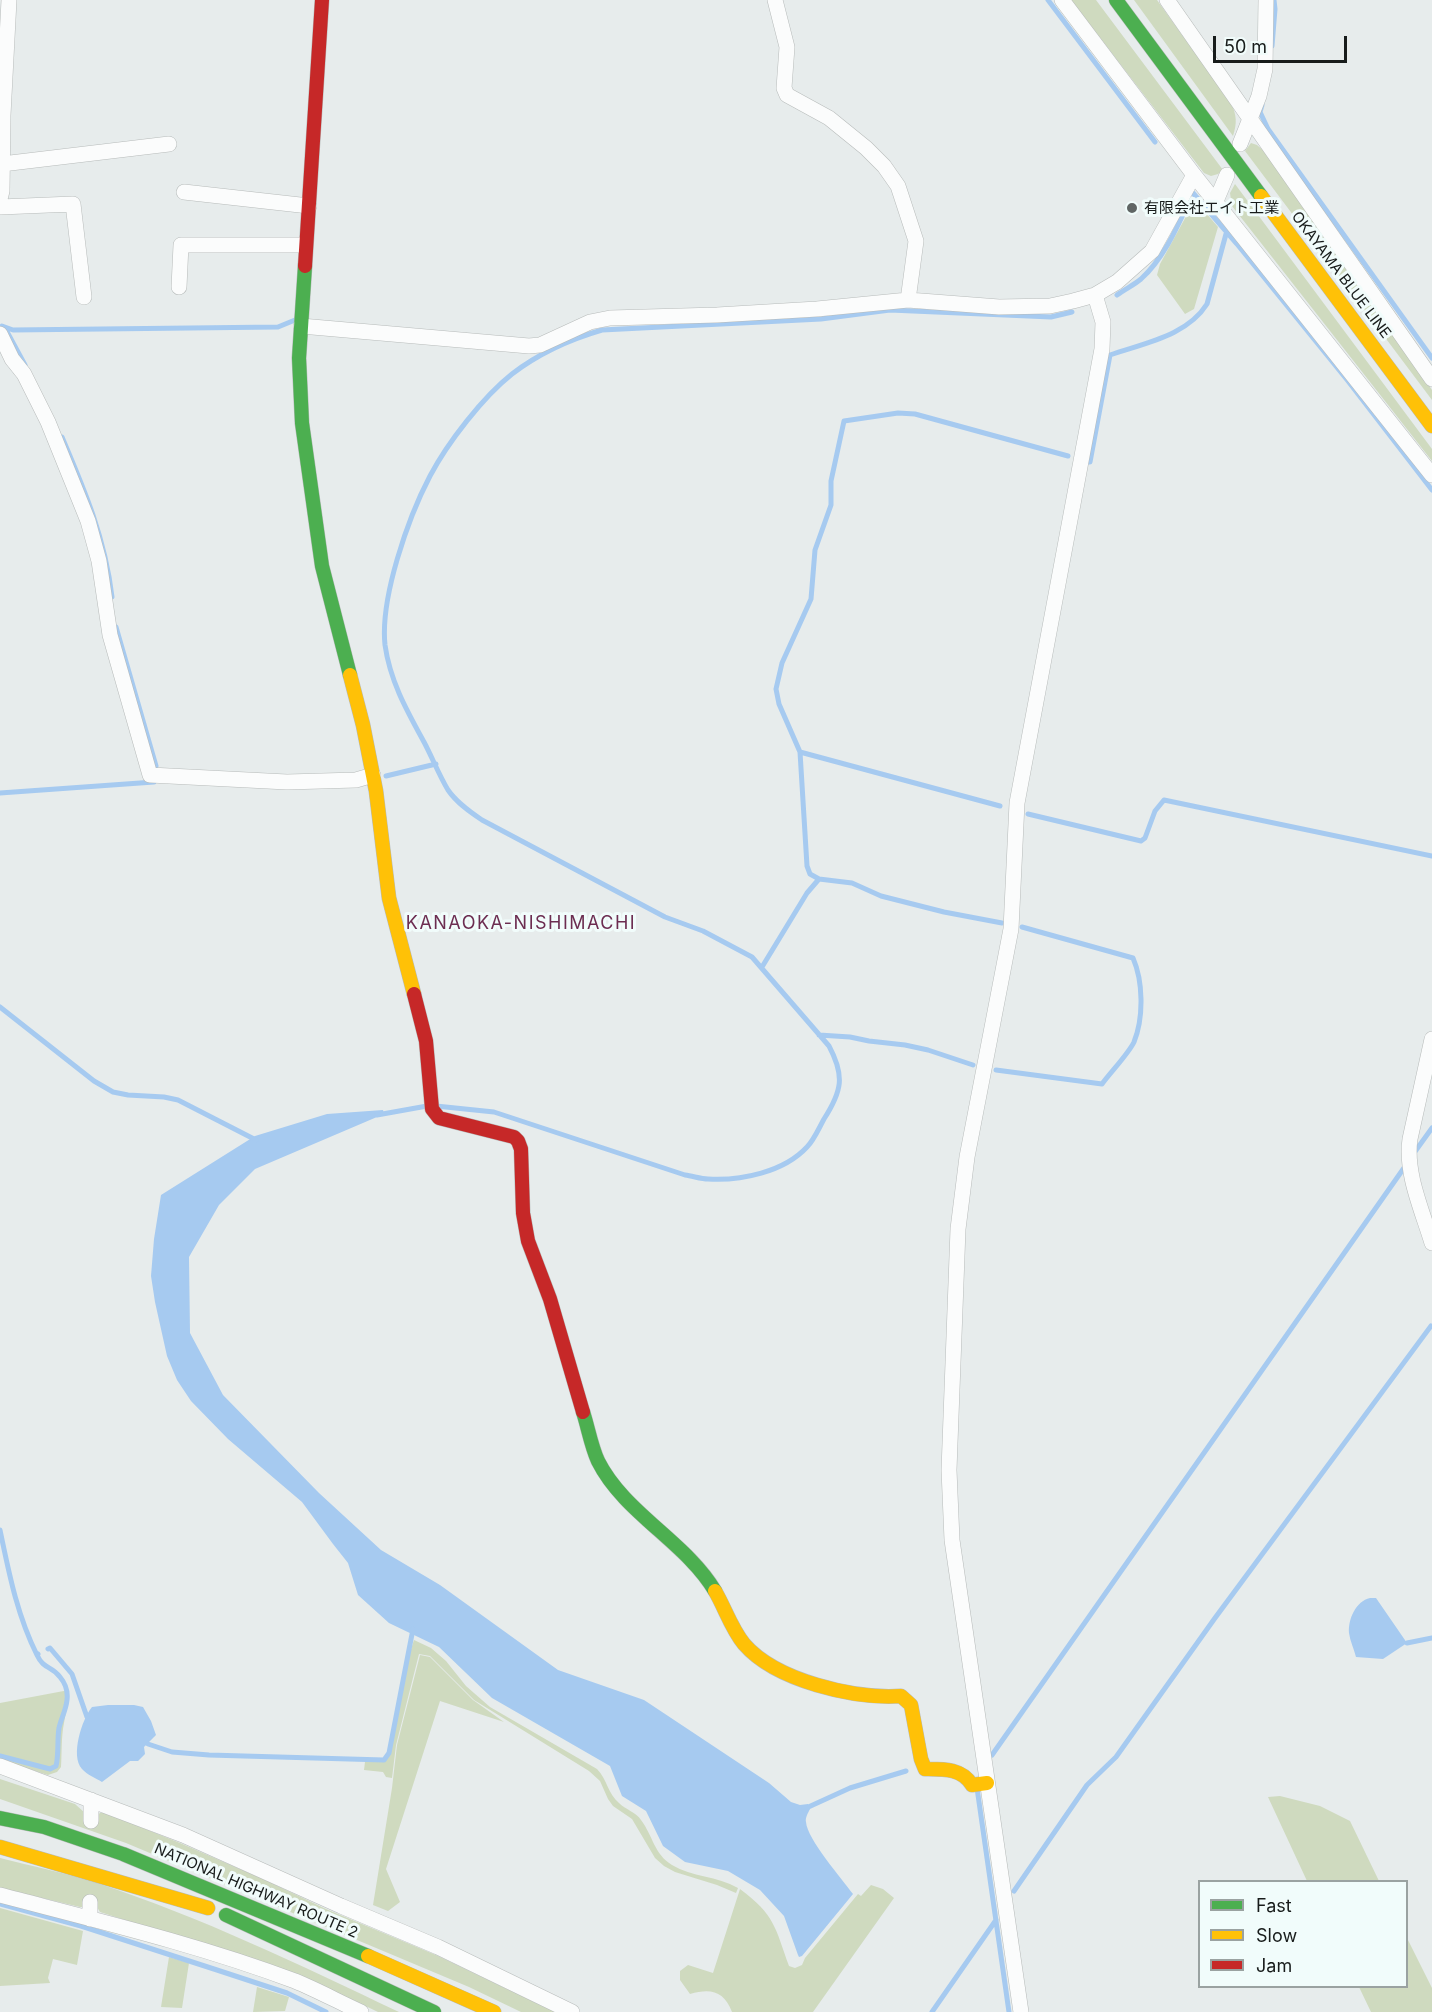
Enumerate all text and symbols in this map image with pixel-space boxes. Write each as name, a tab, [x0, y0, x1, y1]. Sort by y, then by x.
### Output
scale bar	[1216, 24, 1350, 62]
text: 50 m	[1224, 36, 1267, 57]
place label: 有限会社エイト工業	[1144, 199, 1279, 217]
marker: 有限会社エイト工業	[1125, 201, 1139, 215]
street label: OKAYAMA BLUE LINE	[1288, 208, 1394, 342]
district label: KANAOKA-NISHIMACHI	[406, 913, 636, 935]
street label: NATIONAL HIGHWAY ROUTE 2	[152, 1840, 360, 1942]
legend	[1198, 1880, 1408, 1988]
text: Fast	[1256, 1895, 1292, 1916]
text: Slow	[1256, 1925, 1297, 1946]
text: Jam	[1256, 1955, 1292, 1976]

